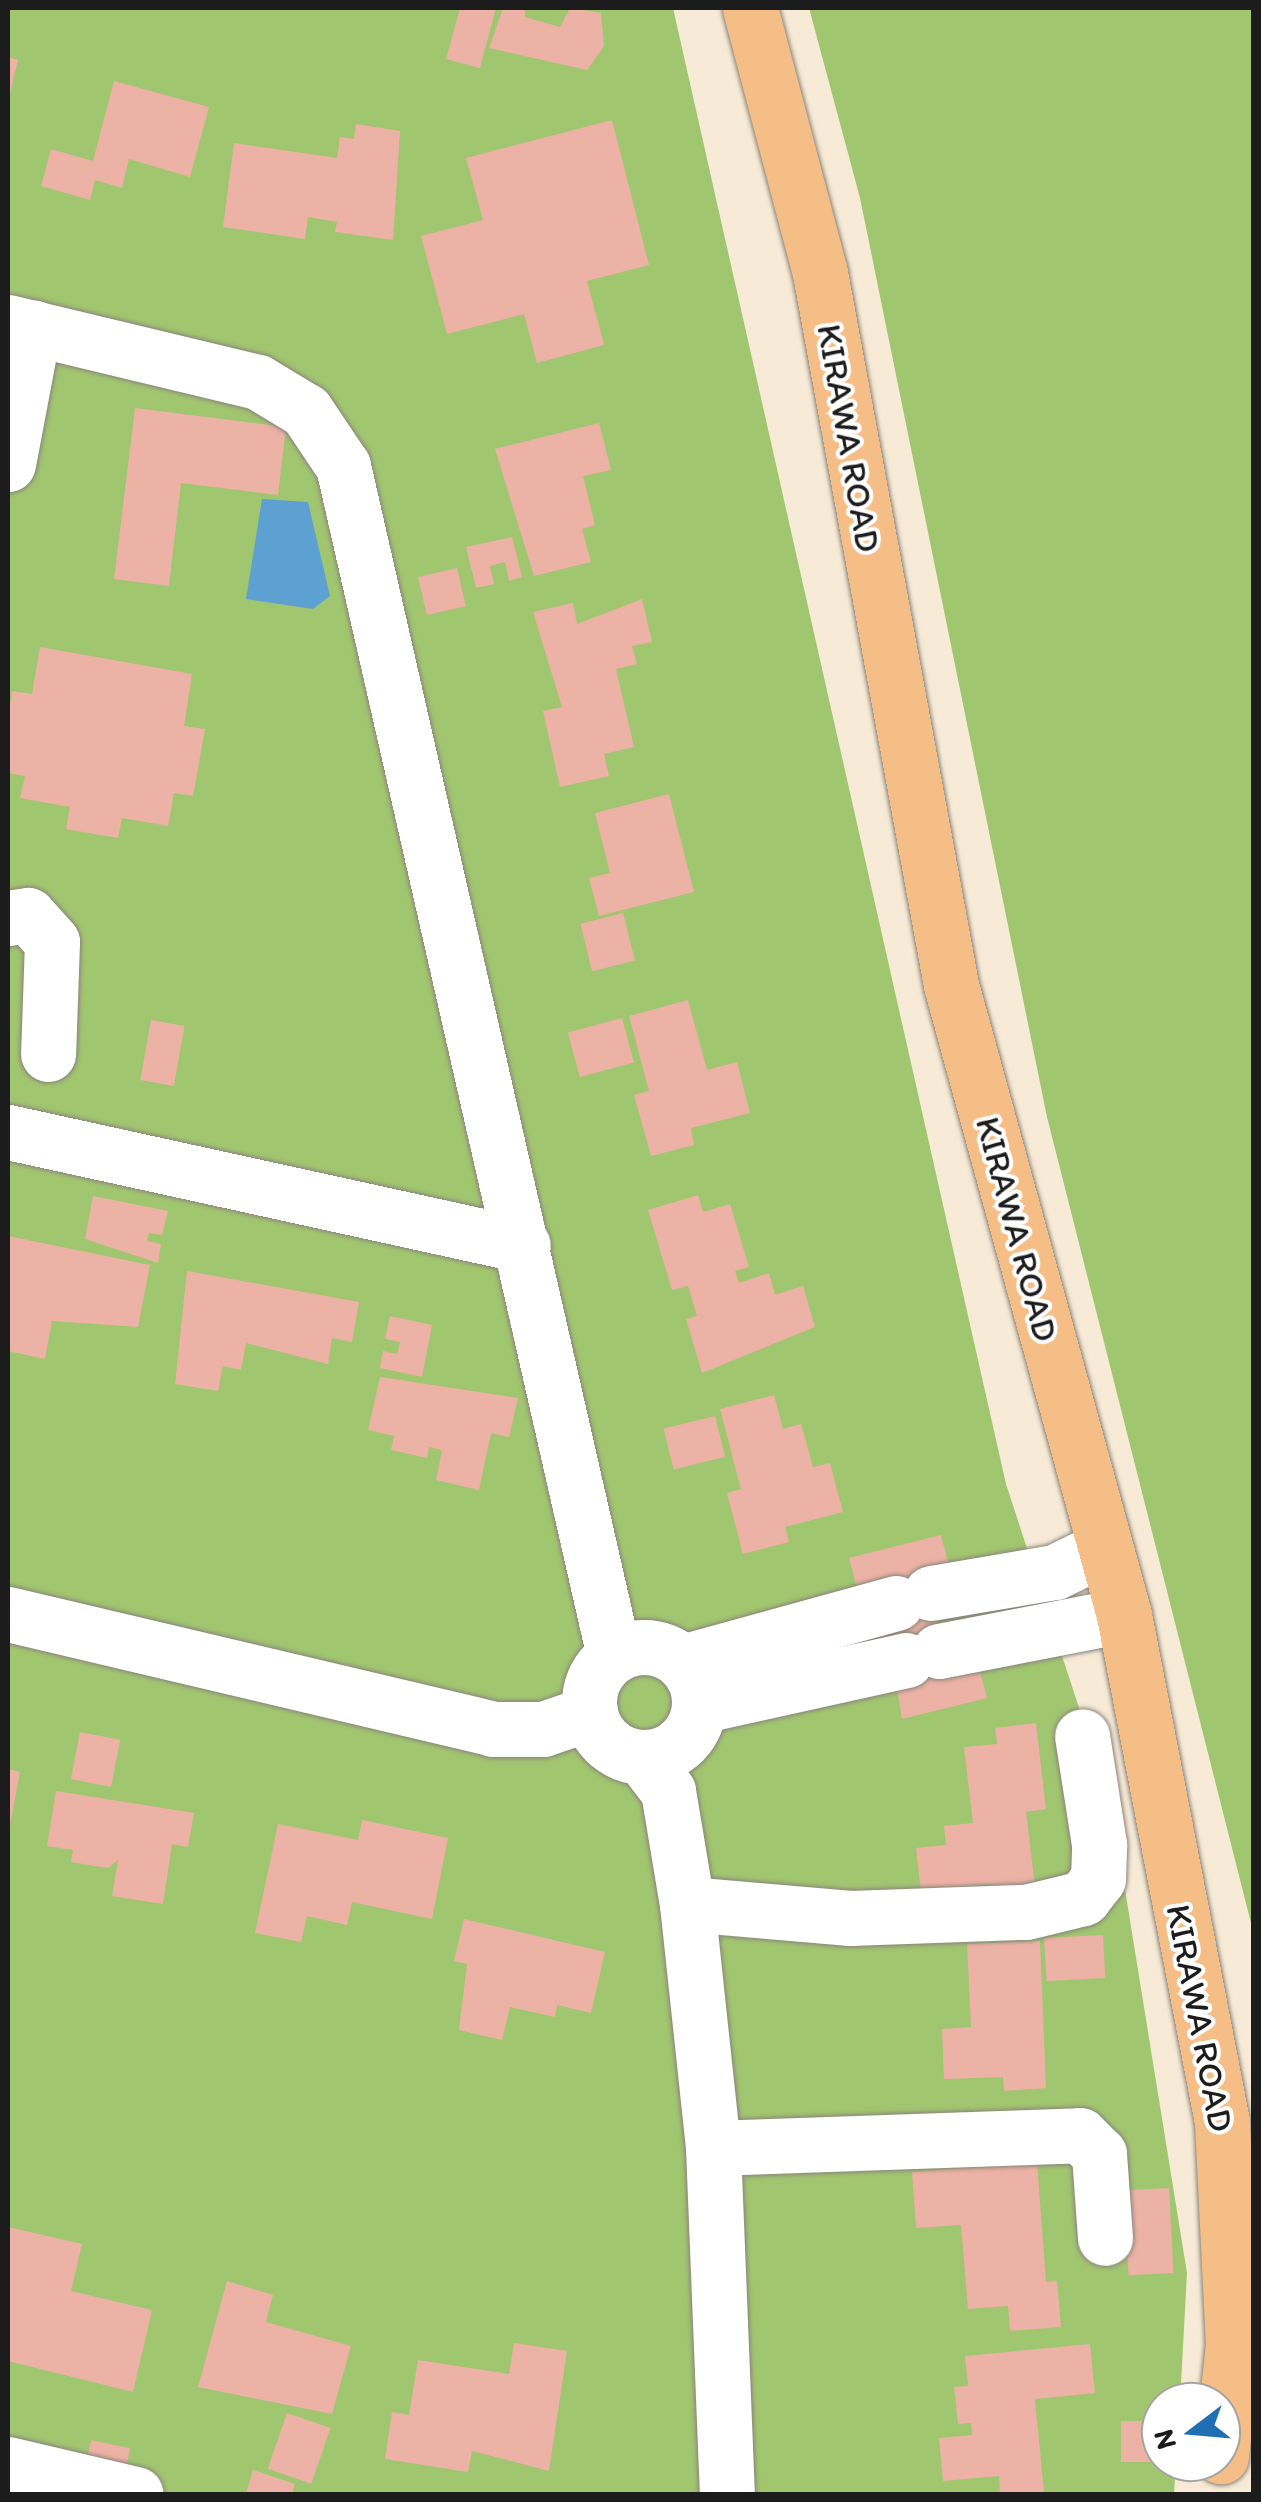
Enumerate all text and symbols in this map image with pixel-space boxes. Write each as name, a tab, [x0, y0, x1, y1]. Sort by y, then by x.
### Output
street label: KIRAWA ROAD	[808, 321, 890, 555]
street label: KIRAWA ROAD	[967, 1112, 1067, 1346]
street label: KIRAWA ROAD	[1157, 1901, 1243, 2135]
north arrow	[1141, 2382, 1241, 2482]
text: N	[1145, 2426, 1183, 2453]

